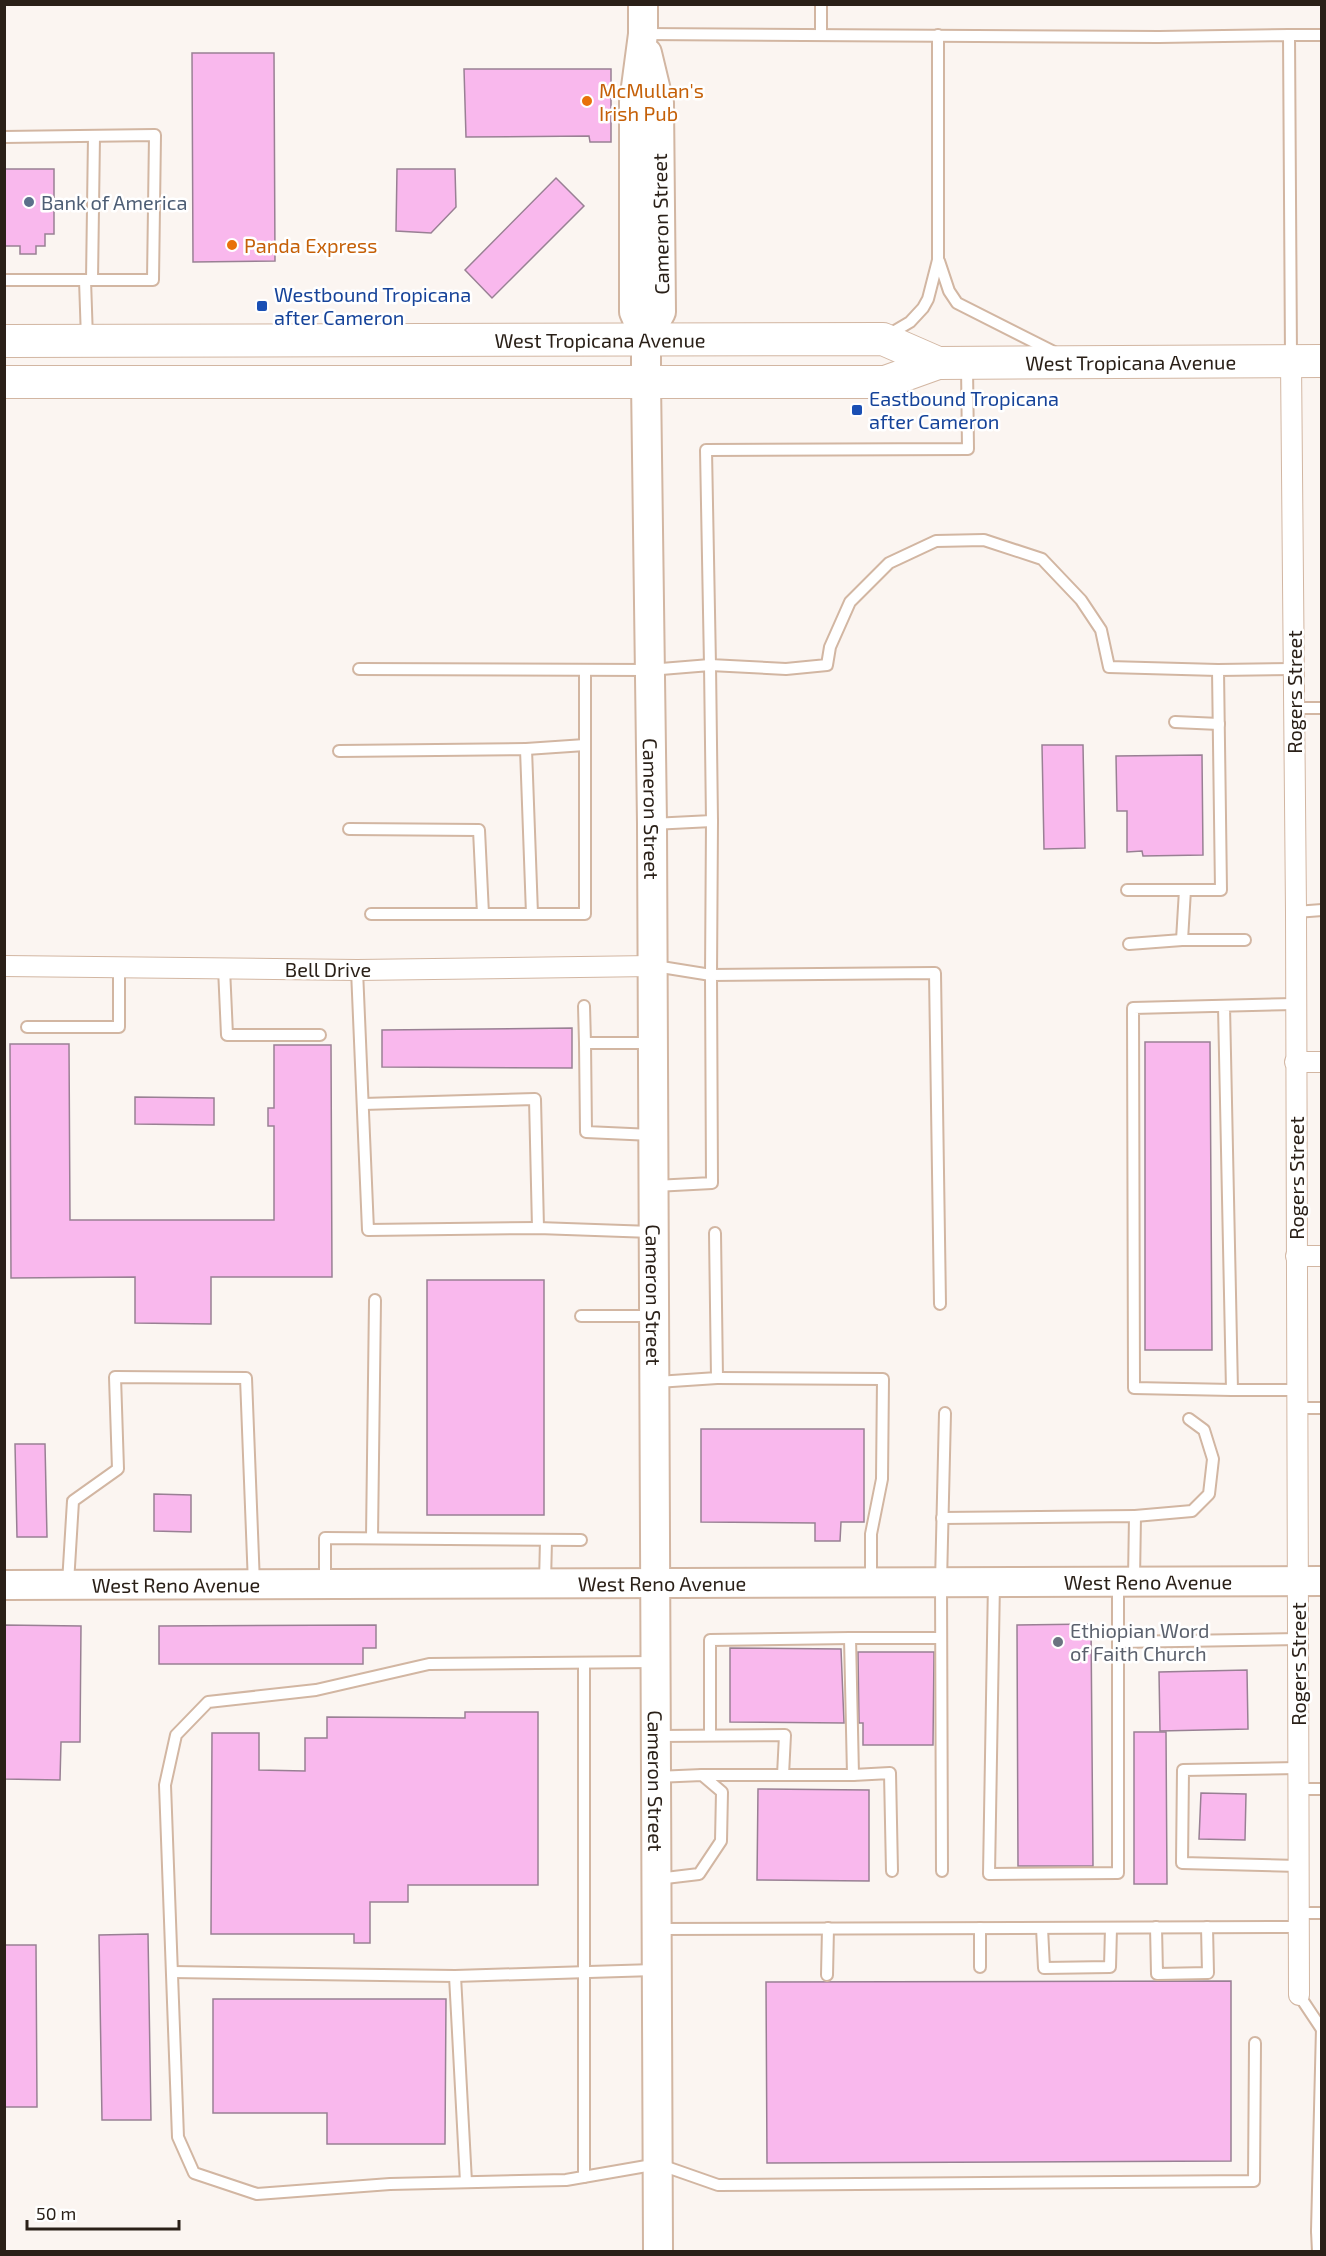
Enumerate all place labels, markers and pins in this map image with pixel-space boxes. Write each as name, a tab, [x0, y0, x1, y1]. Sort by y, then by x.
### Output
place label: McMullan's Irish Pub	[599, 78, 704, 125]
marker: McMullan's Irish Pub	[580, 94, 594, 108]
place label: Bank of America	[41, 190, 187, 214]
marker: Bank of America	[22, 195, 36, 209]
place label: Panda Express	[244, 233, 377, 257]
marker: Panda Express	[225, 238, 239, 252]
place label: Westbound Tropicana after Cameron	[274, 282, 471, 329]
marker: Westbound Tropicana after Cameron	[255, 299, 269, 313]
place label: Eastbound Tropicana after Cameron	[869, 386, 1059, 433]
marker: Eastbound Tropicana after Cameron	[850, 403, 864, 417]
place label: Ethiopian Word of Faith Church	[1070, 1618, 1209, 1665]
marker: Ethiopian Word of Faith Church	[1051, 1635, 1065, 1649]

